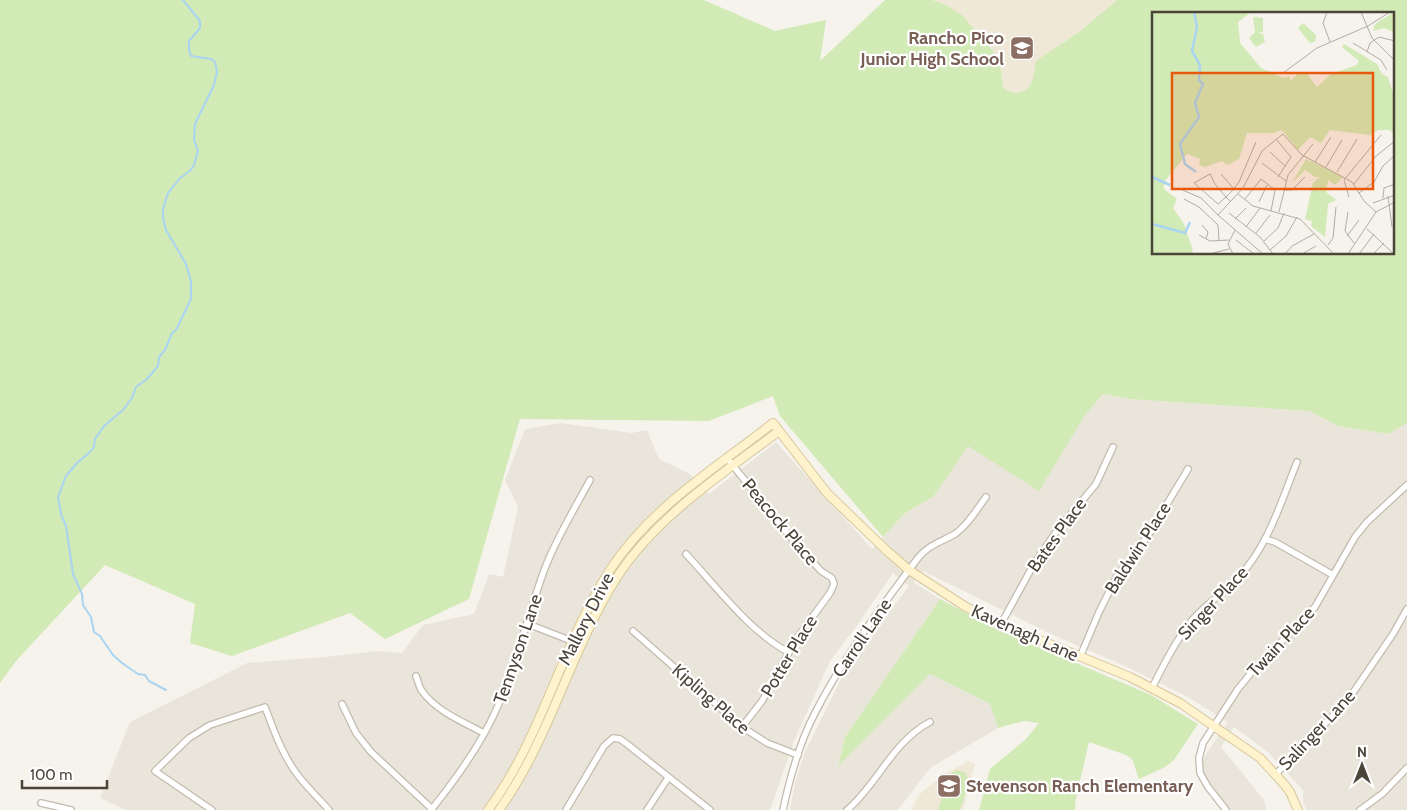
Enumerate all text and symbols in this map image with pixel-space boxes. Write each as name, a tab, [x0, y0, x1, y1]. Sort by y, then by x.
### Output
inset map	[1152, 12, 1394, 255]
place label: Rancho Pico Junior High School	[860, 27, 1004, 70]
school or university icon: Rancho Pico Junior High School	[1009, 35, 1035, 61]
street label: Peacock Place	[737, 474, 823, 570]
street label: Bates Place	[1023, 494, 1091, 576]
street label: Baldwin Place	[1100, 498, 1176, 598]
street label: Singer Place	[1173, 562, 1253, 644]
street label: Mallory Drive	[553, 569, 619, 669]
street label: Tennyson Lane	[489, 591, 547, 707]
street label: Carroll Lane	[828, 594, 896, 682]
street label: Kavenagh Lane	[968, 600, 1082, 666]
street label: Twain Place	[1243, 602, 1319, 682]
street label: Potter Place	[756, 611, 822, 701]
street label: Kipling Place	[668, 659, 754, 739]
street label: Salinger Lane	[1274, 685, 1360, 775]
north arrow	[1337, 740, 1387, 790]
text: N	[1357, 743, 1367, 761]
scale bar	[22, 758, 108, 790]
text: 100 m	[30, 766, 72, 784]
school or university icon: Stevenson Ranch Elementary	[936, 773, 962, 799]
place label: Stevenson Ranch Elementary	[966, 775, 1194, 797]

